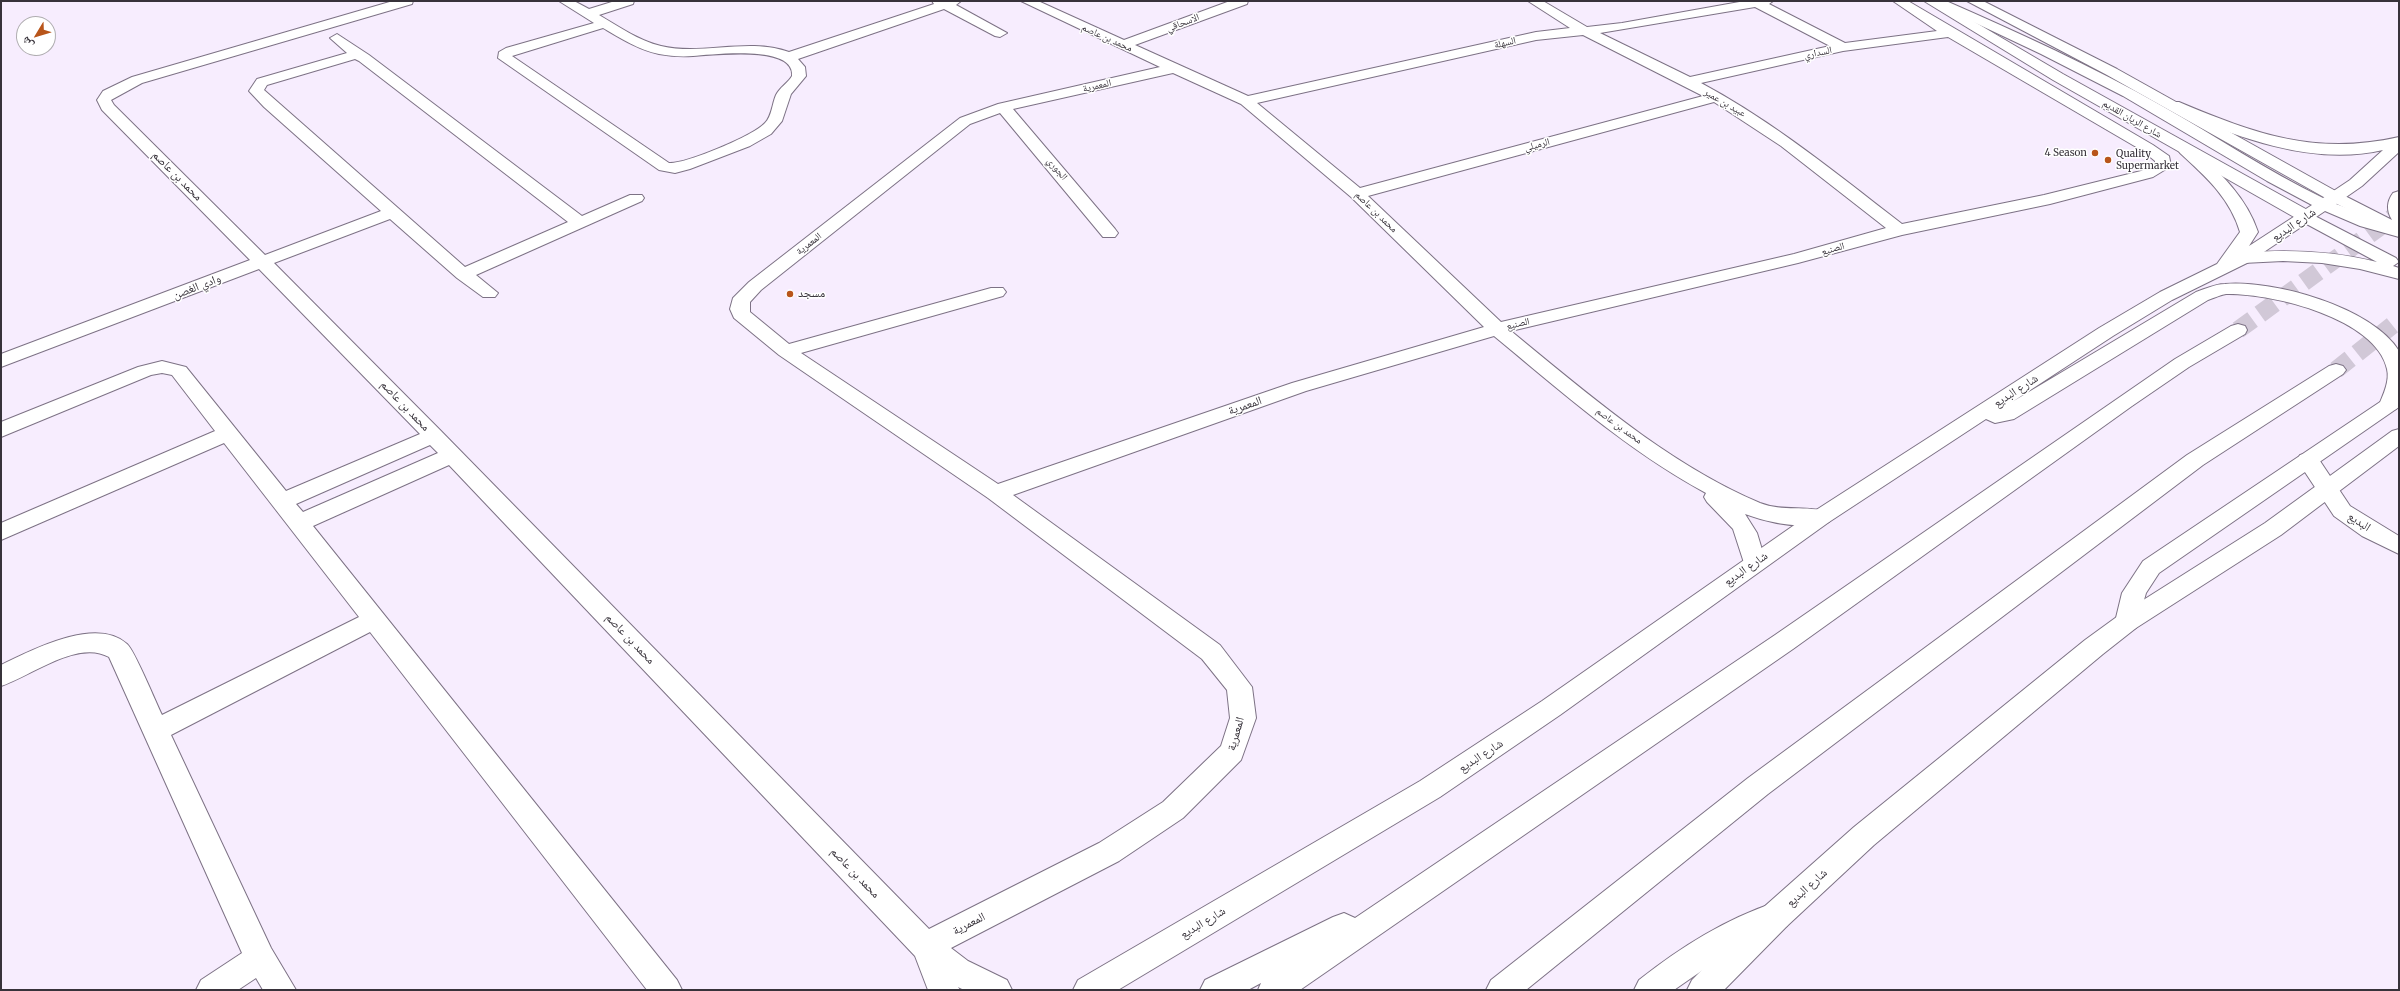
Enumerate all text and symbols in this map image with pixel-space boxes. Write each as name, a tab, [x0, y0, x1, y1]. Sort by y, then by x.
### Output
street label: الاسحاقي	[1165, 11, 1201, 35]
north arrow	[16, 16, 56, 56]
street label: محمد بن عاصم	[1080, 22, 1134, 54]
text: ش	[18, 34, 36, 52]
street label: السهلة	[1493, 35, 1517, 51]
street label: السداري	[1803, 44, 1833, 62]
street label: المعمرية	[1082, 77, 1112, 95]
street label: عبيد بن عمير	[1702, 86, 1748, 120]
street label: شارع الريان القديم	[2100, 97, 2164, 141]
street label: الرميلي	[1523, 136, 1551, 154]
place label: 4 Season	[2044, 147, 2087, 159]
street label: محمد بن عاصم	[149, 148, 205, 204]
marker: 4 Season	[2090, 148, 2100, 158]
place label: Quality Supermarket	[2116, 148, 2179, 172]
street label: الجوري	[1044, 155, 1070, 183]
marker: Quality Supermarket	[2103, 155, 2113, 165]
street label: محمد بن عاصم	[1352, 189, 1400, 235]
street label: شارع البديع	[2269, 205, 2319, 245]
street label: المعمرية	[794, 230, 824, 258]
street label: الصنيع	[1820, 240, 1846, 258]
street label: وادي الغصن	[171, 271, 223, 303]
place label: مسجد	[798, 287, 825, 301]
marker: مسجد	[785, 289, 795, 299]
street label: الصنيع	[1505, 316, 1531, 332]
street label: شارع البديع	[1991, 371, 2041, 411]
street label: محمد بن عاصم	[377, 378, 433, 434]
street label: المعمرية	[1226, 394, 1264, 418]
street label: محمد بن عاصم	[1594, 405, 1644, 447]
street label: البديع	[2345, 509, 2373, 535]
street label: شارع البديع	[1721, 549, 1771, 589]
street label: محمد بن عاصم	[602, 611, 658, 667]
street label: المعمرية	[1224, 715, 1248, 753]
street label: شارع البديع	[1456, 736, 1506, 776]
street label: محمد بن عاصم	[827, 845, 883, 901]
street label: شارع البديع	[1784, 866, 1830, 910]
street label: شارع البديع	[1178, 904, 1228, 942]
street label: المعمرية	[950, 910, 988, 938]

